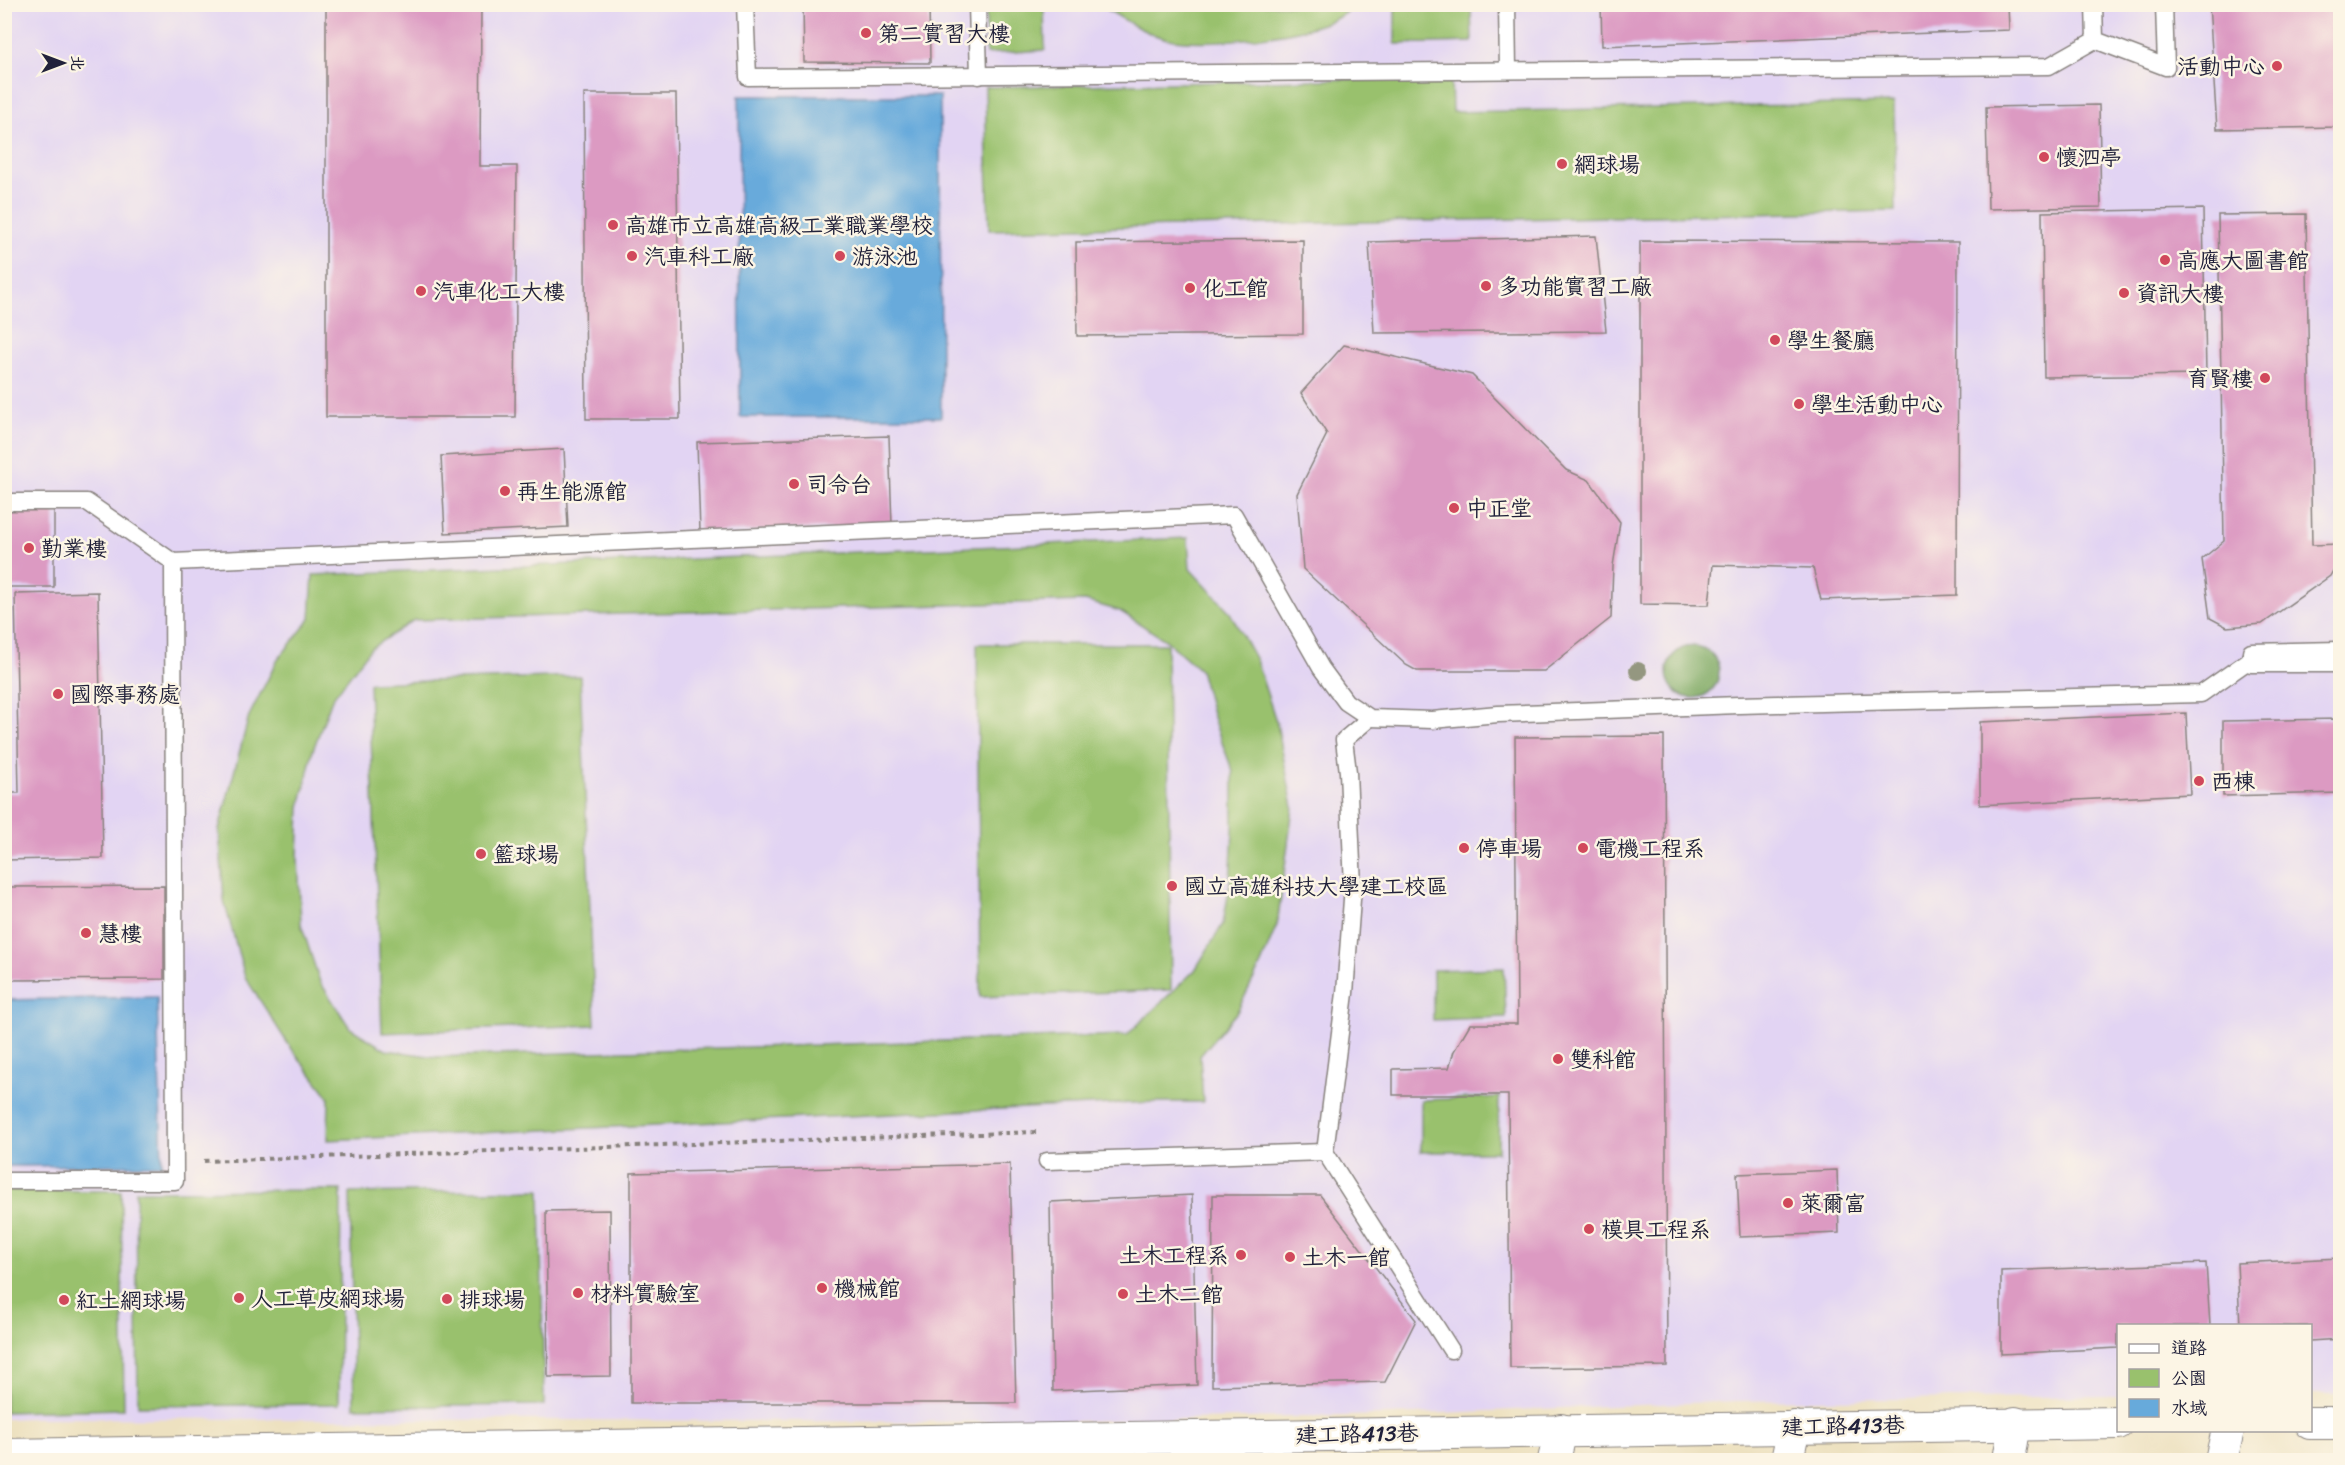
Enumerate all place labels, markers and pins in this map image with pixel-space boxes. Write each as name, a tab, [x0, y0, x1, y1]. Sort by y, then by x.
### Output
place label: 第二實習大樓	[878, 14, 1010, 53]
marker: 第二實習大樓	[859, 26, 873, 40]
place label: 活動中心	[2177, 47, 2265, 86]
marker: 活動中心	[2270, 59, 2284, 73]
place label: 懷泗亭	[2056, 138, 2122, 177]
place label: 網球場	[1574, 145, 1640, 184]
marker: 懷泗亭	[2037, 150, 2051, 164]
marker: 網球場	[1555, 157, 1569, 171]
place label: 高雄市立高雄高級工業職業學校	[625, 206, 933, 245]
marker: 高雄市立高雄高級工業職業學校	[606, 218, 620, 232]
place label: 汽車科工廠	[644, 237, 754, 276]
place label: 游泳池	[852, 237, 918, 276]
place label: 高應大圖書館	[2177, 241, 2309, 280]
marker: 汽車科工廠	[625, 249, 639, 263]
marker: 游泳池	[833, 249, 847, 263]
marker: 高應大圖書館	[2158, 253, 2172, 267]
place label: 多功能實習工廠	[1498, 267, 1652, 306]
place label: 化工館	[1202, 269, 1268, 308]
place label: 汽車化工大樓	[433, 272, 565, 311]
place label: 資訊大樓	[2136, 274, 2224, 313]
marker: 多功能實習工廠	[1479, 279, 1493, 293]
marker: 化工館	[1183, 281, 1197, 295]
marker: 汽車化工大樓	[414, 284, 428, 298]
marker: 資訊大樓	[2117, 286, 2131, 300]
place label: 學生餐廳	[1787, 321, 1875, 360]
marker: 學生餐廳	[1768, 333, 1782, 347]
place label: 育賢樓	[2187, 359, 2253, 398]
marker: 育賢樓	[2258, 371, 2272, 385]
place label: 學生活動中心	[1811, 385, 1943, 424]
marker: 學生活動中心	[1792, 397, 1806, 411]
place label: 司令台	[806, 465, 872, 504]
place label: 再生能源館	[517, 472, 627, 511]
marker: 司令台	[787, 477, 801, 491]
marker: 再生能源館	[498, 484, 512, 498]
place label: 中正堂	[1466, 489, 1532, 528]
marker: 中正堂	[1447, 501, 1461, 515]
place label: 勤業樓	[41, 529, 107, 568]
marker: 勤業樓	[22, 541, 36, 555]
place label: 國際事務處	[70, 675, 180, 714]
marker: 國際事務處	[51, 687, 65, 701]
place label: 西棟	[2211, 762, 2255, 801]
marker: 西棟	[2192, 774, 2206, 788]
place label: 停車場	[1476, 829, 1542, 868]
place label: 電機工程系	[1595, 829, 1705, 868]
place label: 籃球場	[493, 835, 559, 874]
marker: 停車場	[1457, 841, 1471, 855]
marker: 電機工程系	[1576, 841, 1590, 855]
marker: 籃球場	[474, 847, 488, 861]
place label: 國立高雄科技大學建工校區	[1184, 867, 1448, 906]
marker: 國立高雄科技大學建工校區	[1165, 879, 1179, 893]
place label: 慧樓	[98, 914, 142, 953]
marker: 慧樓	[79, 926, 93, 940]
place label: 雙科館	[1570, 1040, 1636, 1079]
marker: 雙科館	[1551, 1052, 1565, 1066]
place label: 萊爾富	[1800, 1184, 1866, 1223]
marker: 萊爾富	[1781, 1196, 1795, 1210]
place label: 模具工程系	[1601, 1210, 1711, 1249]
marker: 模具工程系	[1582, 1222, 1596, 1236]
place label: 土木工程系	[1119, 1236, 1229, 1275]
place label: 土木一館	[1302, 1238, 1390, 1277]
marker: 土木工程系	[1234, 1248, 1248, 1262]
marker: 土木一館	[1283, 1250, 1297, 1264]
place label: 機械館	[834, 1269, 900, 1308]
place label: 材料實驗室	[590, 1274, 700, 1313]
place label: 土木二館	[1135, 1275, 1223, 1314]
place label: 人工草皮網球場	[251, 1279, 405, 1318]
place label: 排球場	[459, 1280, 525, 1319]
place label: 紅土網球場	[76, 1281, 186, 1320]
marker: 機械館	[815, 1281, 829, 1295]
marker: 材料實驗室	[571, 1286, 585, 1300]
marker: 土木二館	[1116, 1287, 1130, 1301]
marker: 人工草皮網球場	[232, 1291, 246, 1305]
marker: 排球場	[440, 1292, 454, 1306]
marker: 紅土網球場	[57, 1293, 71, 1307]

